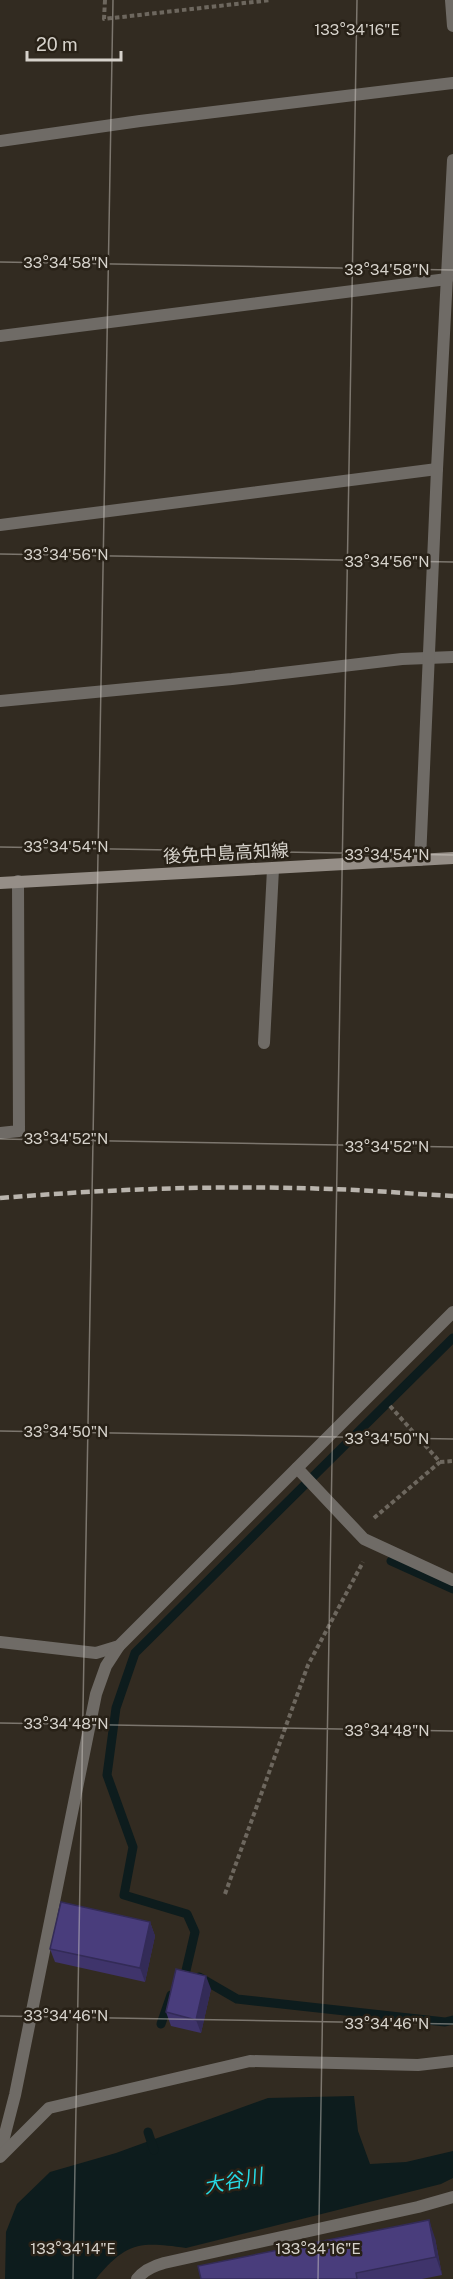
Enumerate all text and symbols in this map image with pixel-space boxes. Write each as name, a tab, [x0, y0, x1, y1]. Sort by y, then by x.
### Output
text: 133°34'16"E	[314, 21, 400, 38]
scale bar	[27, 24, 122, 62]
text: 20 m	[36, 34, 78, 55]
text: 33°34'58"N	[23, 254, 109, 271]
text: 33°34'58"N	[344, 261, 430, 278]
text: 33°34'56"N	[24, 546, 108, 563]
text: 33°34'56"N	[345, 553, 429, 570]
text: 33°34'54"N	[23, 838, 109, 855]
street label: 後免中島高知線	[163, 839, 289, 867]
text: 33°34'54"N	[344, 846, 430, 863]
text: 33°34'52"N	[24, 1130, 108, 1147]
text: 33°34'52"N	[345, 1138, 429, 1155]
text: 33°34'50"N	[24, 1423, 108, 1440]
text: 33°34'50"N	[345, 1430, 429, 1447]
text: 33°34'48"N	[23, 1715, 109, 1732]
text: 33°34'48"N	[344, 1722, 430, 1739]
text: 33°34'46"N	[24, 2007, 108, 2024]
text: 33°34'46"N	[345, 2015, 429, 2032]
water label: 大谷川	[201, 2163, 267, 2199]
text: 133°34'14"E	[30, 2240, 116, 2257]
text: 133°34'16"E	[275, 2240, 361, 2257]

